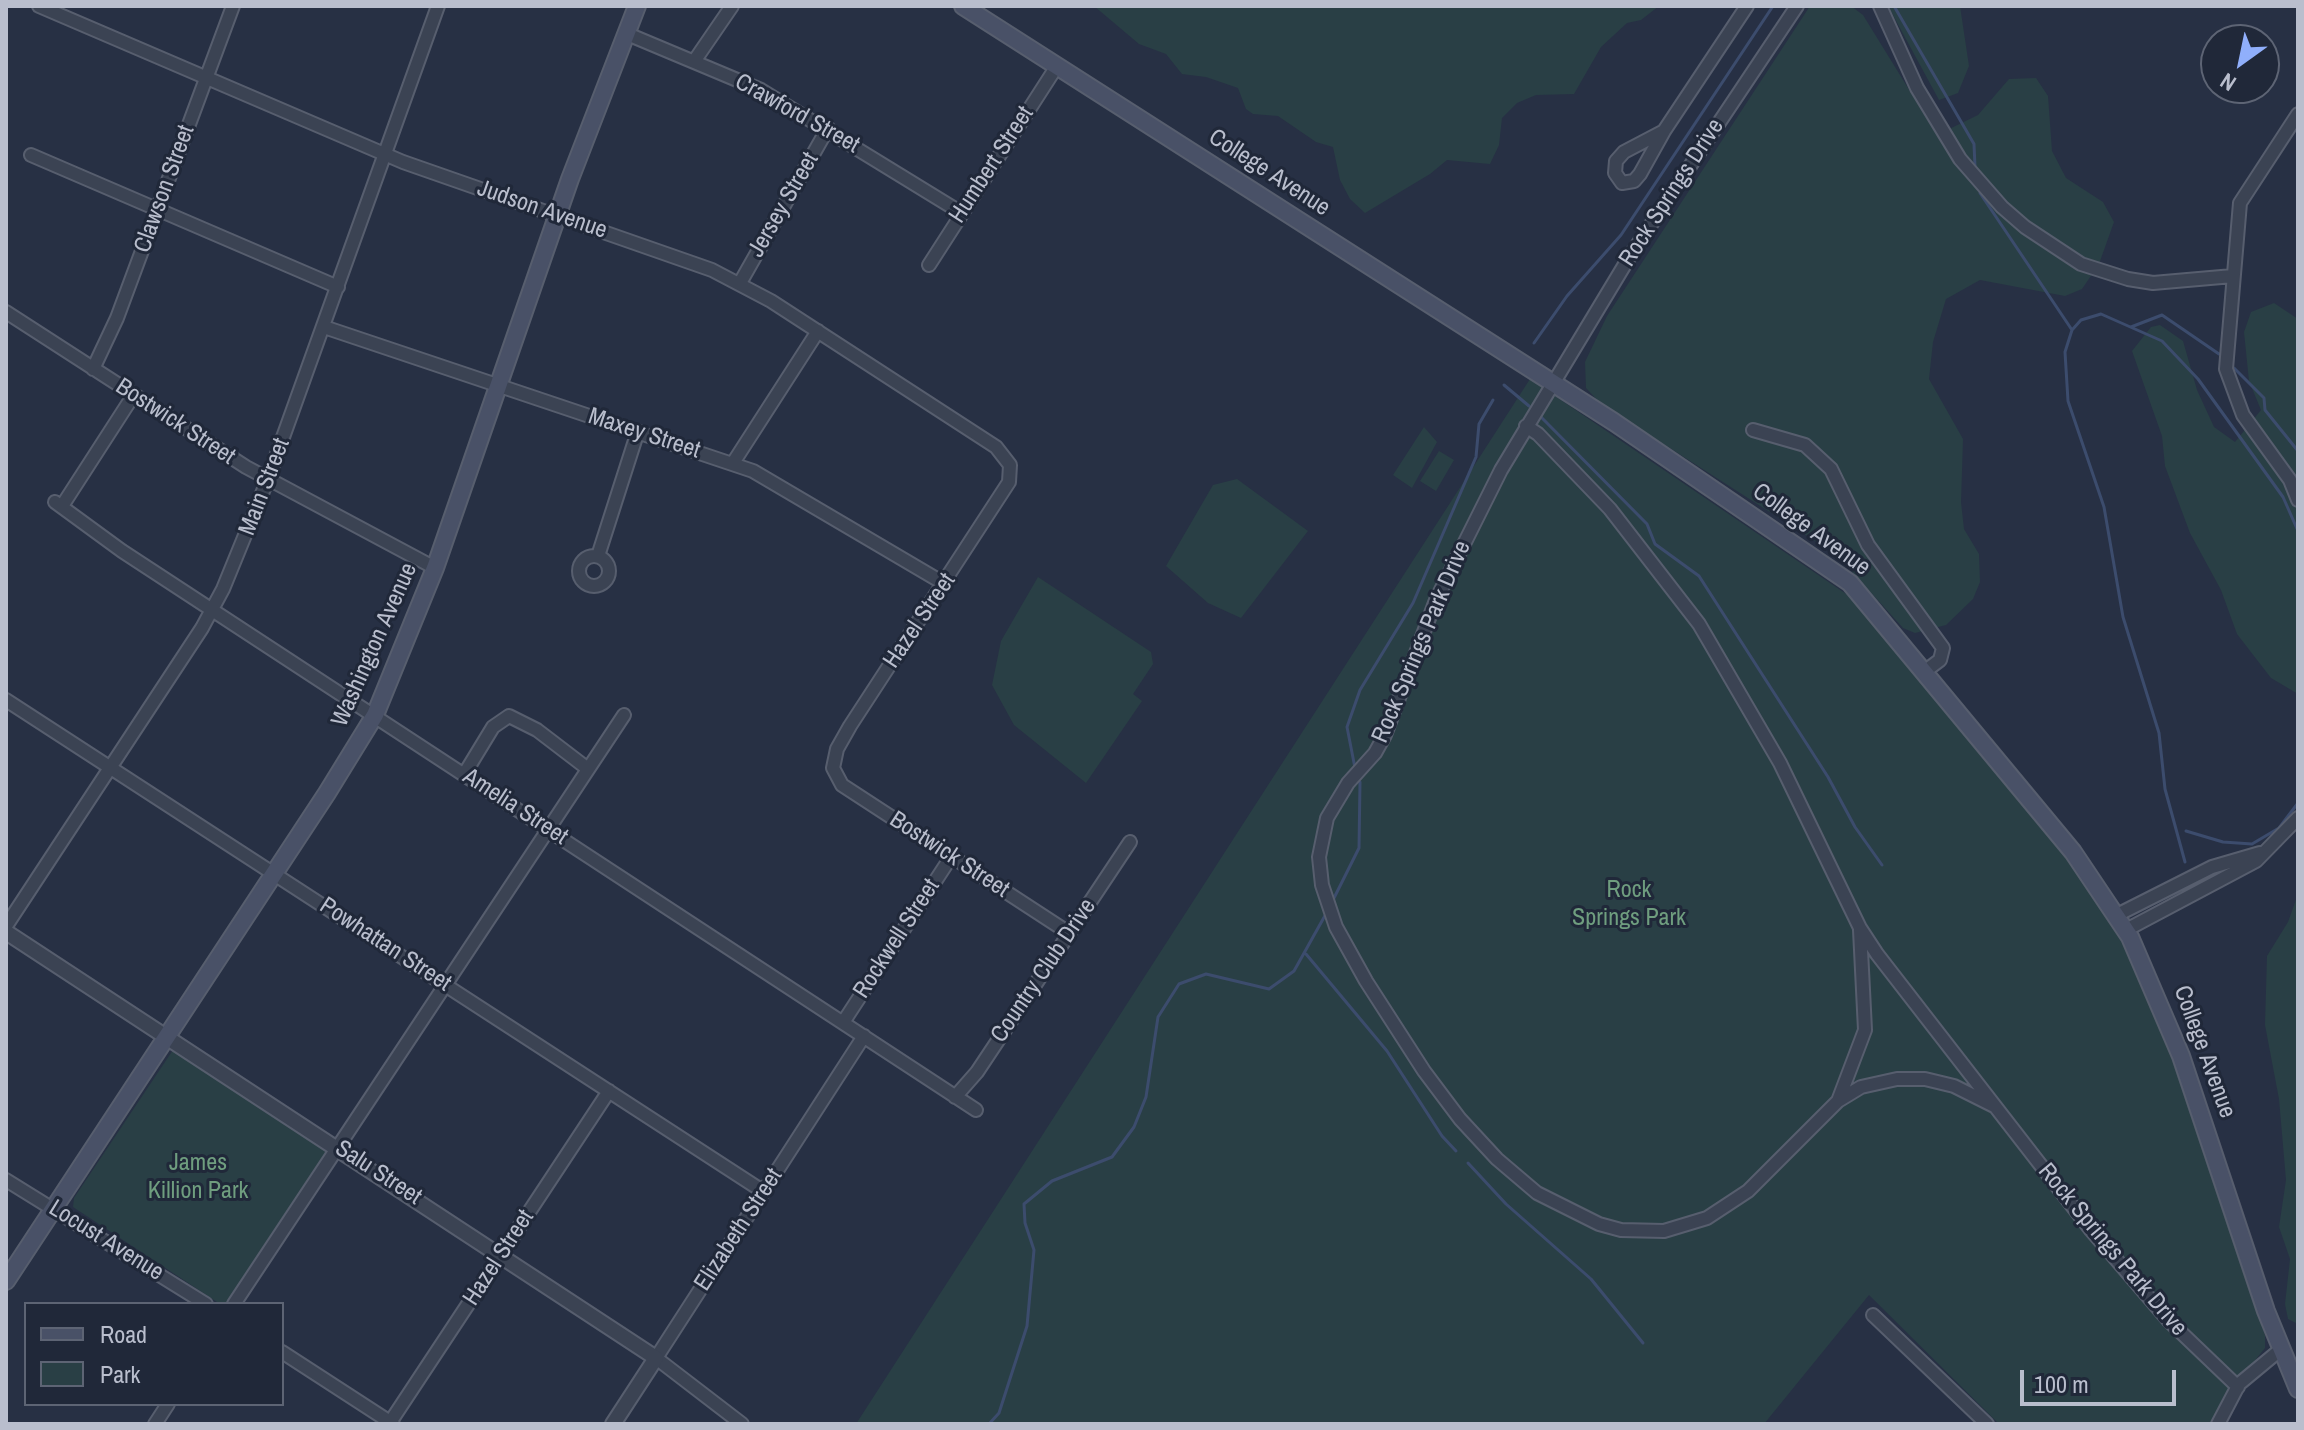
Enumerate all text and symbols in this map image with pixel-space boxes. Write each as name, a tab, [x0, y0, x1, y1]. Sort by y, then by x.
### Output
north arrow	[2200, 24, 2280, 104]
text: N	[2214, 66, 2242, 99]
street label: Crawford Street	[730, 68, 864, 160]
street label: Humbert Street	[944, 101, 1040, 229]
street label: Rock Springs Drive	[1613, 114, 1731, 272]
street label: Clawson Street	[129, 121, 201, 257]
street label: College Avenue	[1203, 123, 1335, 223]
street label: Jersey Street	[743, 148, 825, 262]
street label: Judson Avenue	[473, 174, 611, 246]
street label: Bostwick Street	[110, 373, 240, 471]
street label: Maxey Street	[584, 402, 704, 466]
street label: Main Street	[233, 434, 297, 540]
street label: College Avenue	[1746, 478, 1876, 582]
street label: Rock Springs Park Drive	[1366, 537, 1478, 747]
street label: Washington Avenue	[326, 559, 424, 731]
street label: Hazel Street	[878, 568, 962, 674]
street label: Amelia Street	[457, 762, 573, 852]
street label: Bostwick Street	[884, 806, 1014, 904]
street label: Rockwell Street	[848, 874, 946, 1004]
park label: Rock Springs Park	[1572, 877, 1686, 933]
street label: Powhattan Street	[314, 892, 456, 998]
street label: Country Club Drive	[985, 894, 1103, 1048]
street label: College Avenue	[2167, 982, 2241, 1122]
street label: Salu Street	[329, 1134, 427, 1212]
park label: James Killion Park	[148, 1150, 248, 1206]
street label: Rock Springs Park Drive	[2031, 1158, 2193, 1342]
street label: Elizabeth Street	[689, 1163, 789, 1297]
street label: Locust Avenue	[43, 1194, 169, 1288]
street label: Hazel Street	[457, 1205, 541, 1311]
legend	[24, 1302, 284, 1406]
text: Road	[100, 1318, 147, 1350]
scale bar	[2024, 1354, 2180, 1404]
text: Park	[100, 1358, 140, 1390]
text: 100 m	[2034, 1368, 2089, 1400]

